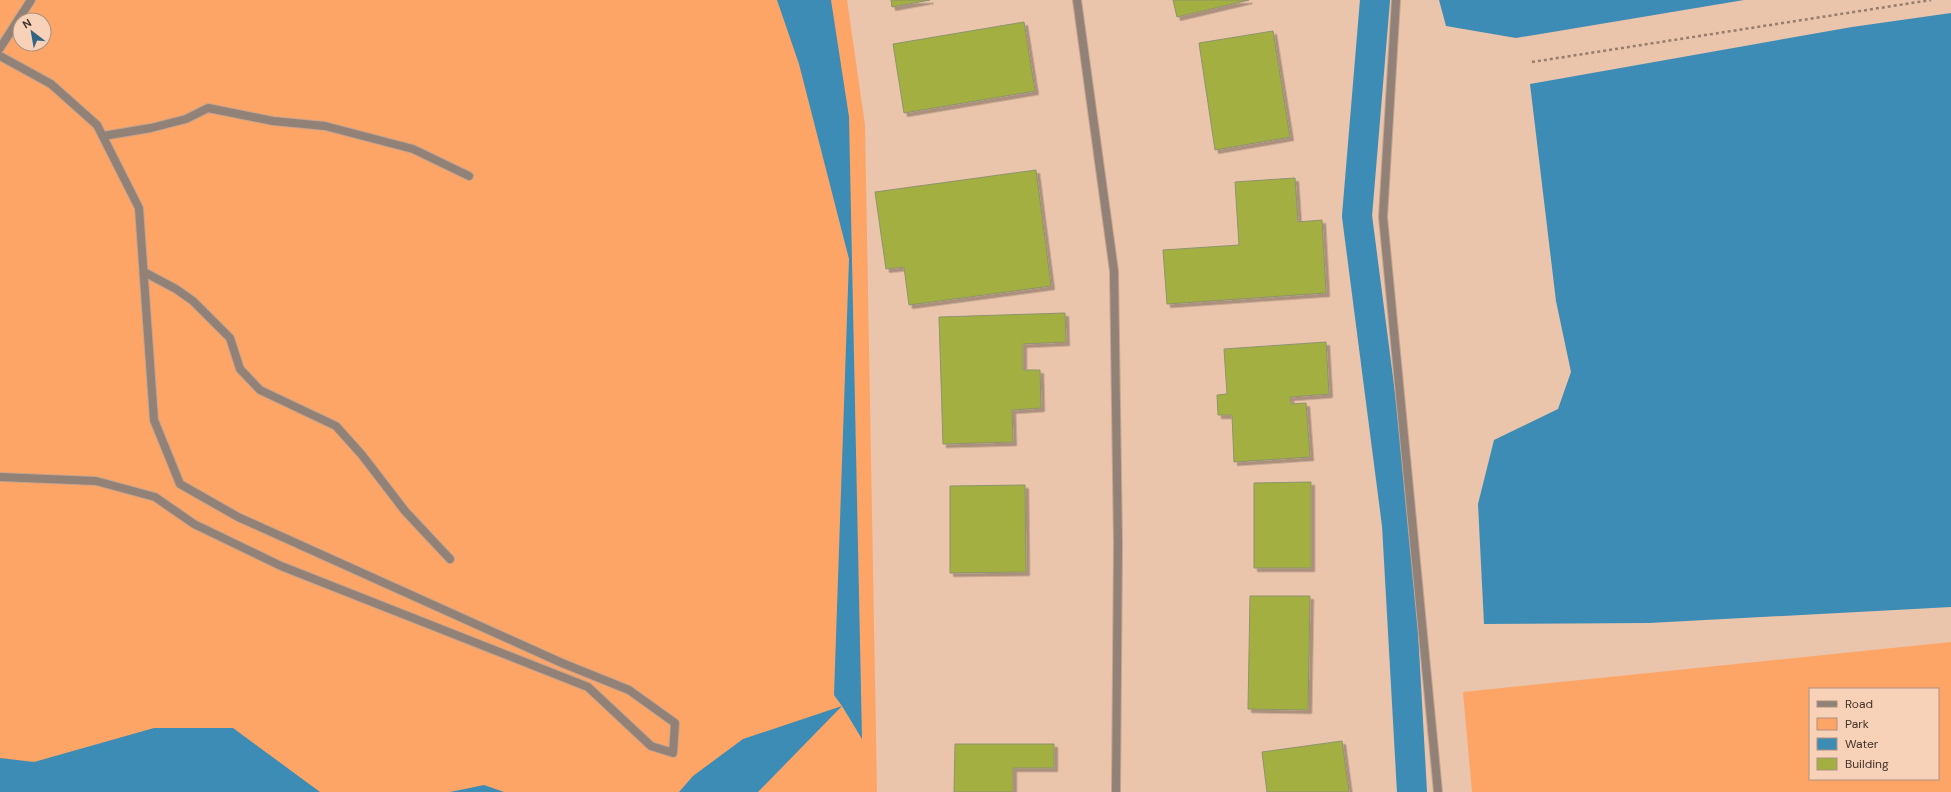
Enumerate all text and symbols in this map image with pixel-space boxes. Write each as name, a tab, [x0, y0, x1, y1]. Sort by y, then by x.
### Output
north arrow	[12, 12, 52, 52]
text: N	[20, 15, 34, 31]
legend	[1809, 688, 1939, 780]
text: Road	[1845, 696, 1873, 712]
text: Park	[1845, 716, 1869, 732]
text: Water	[1845, 736, 1879, 752]
text: Building	[1845, 756, 1889, 772]

